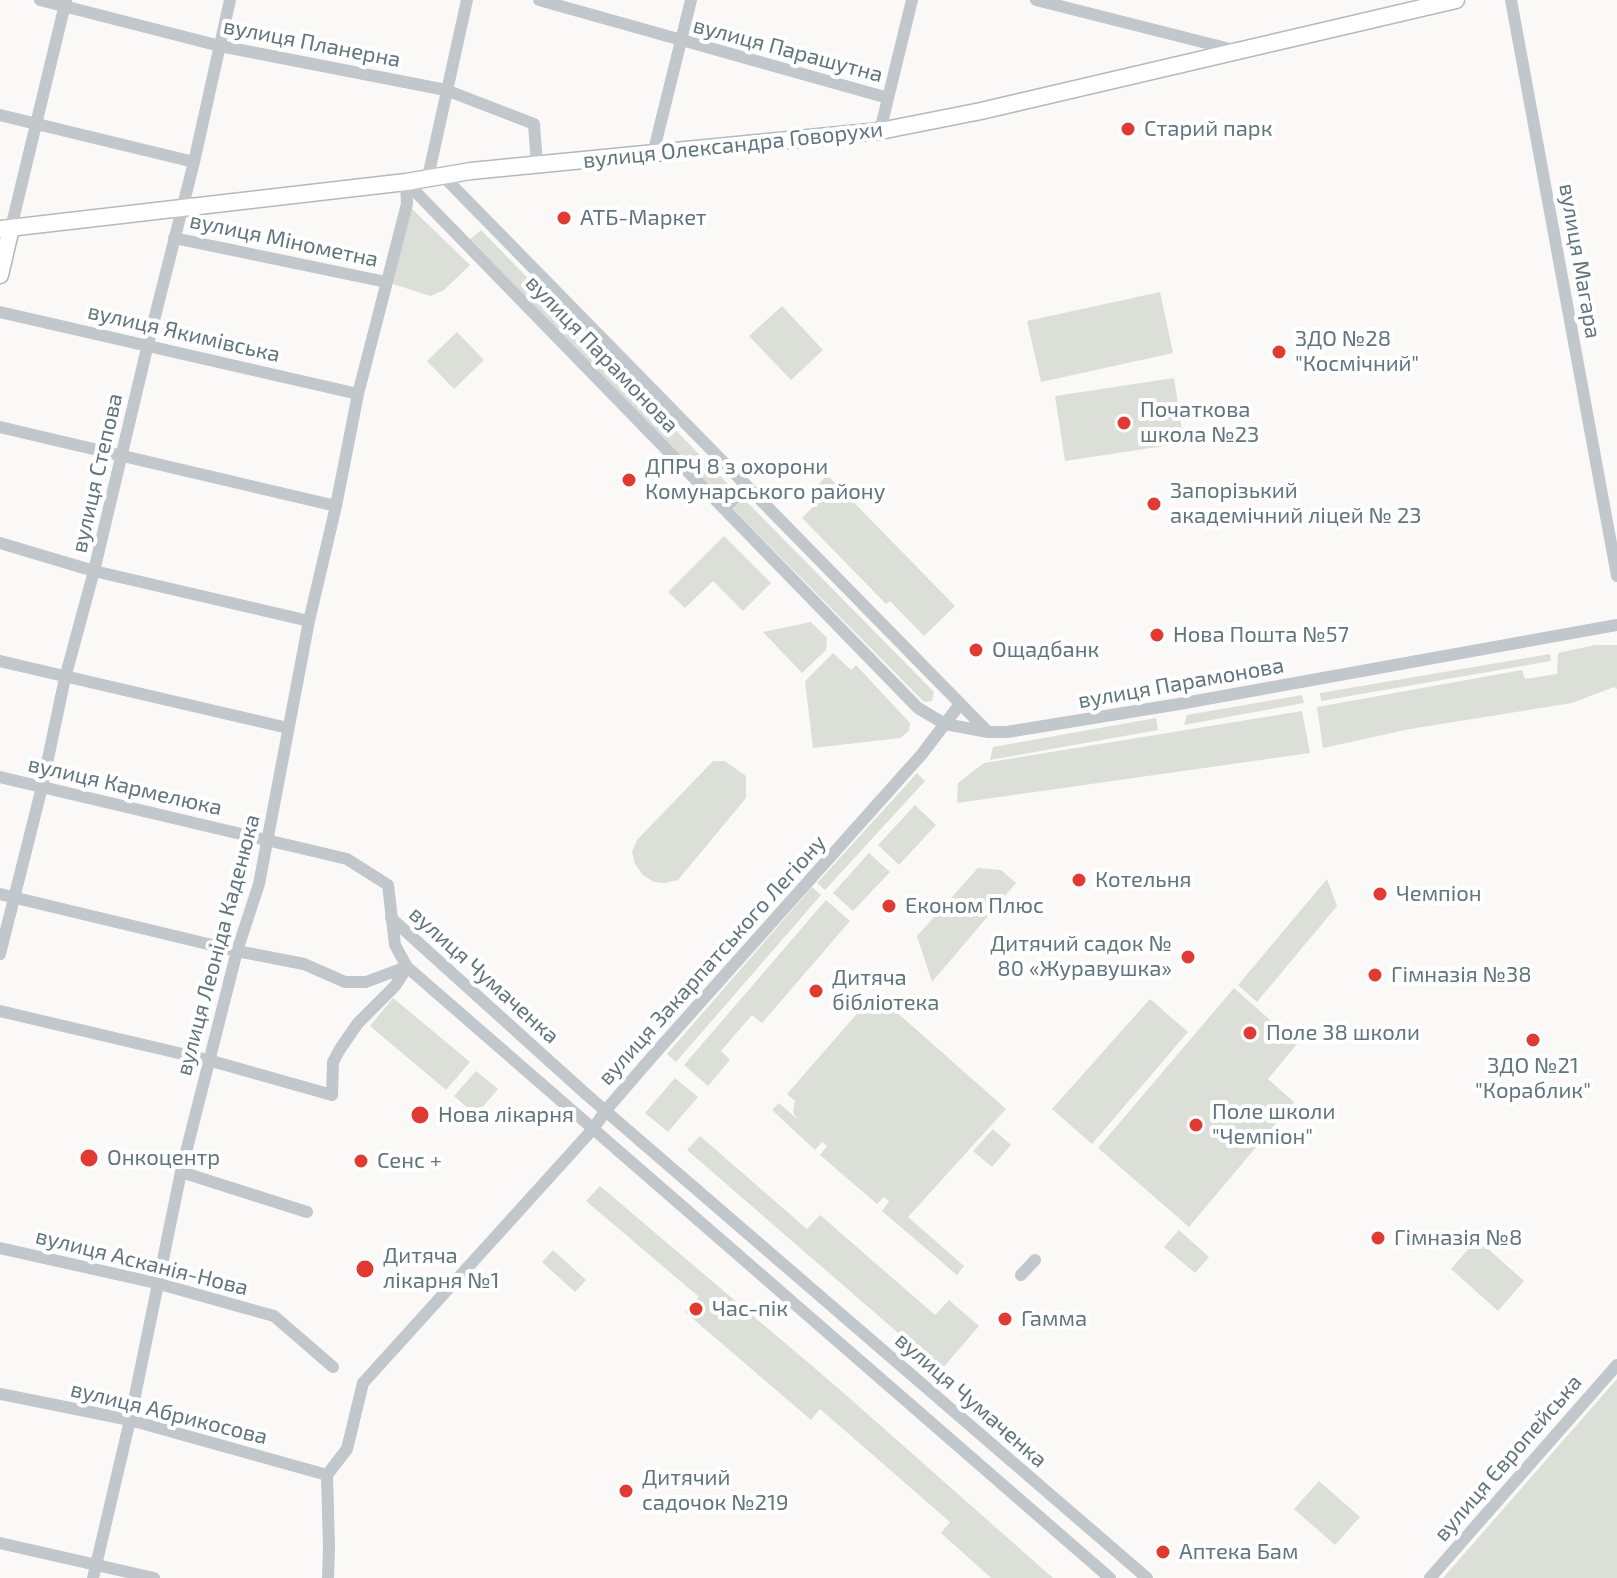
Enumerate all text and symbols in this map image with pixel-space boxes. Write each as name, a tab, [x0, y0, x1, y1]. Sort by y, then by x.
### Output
street label: вулиця Парашутна	[690, 12, 886, 88]
street label: вулиця Планерна	[221, 13, 403, 73]
street label: вулиця Олександра Говорухи	[582, 116, 884, 174]
place label: Старий парк	[1144, 116, 1272, 142]
marker: Старий парк	[1119, 120, 1137, 138]
street label: вулиця Магара	[1553, 181, 1607, 341]
place label: АТБ-Маркет	[580, 205, 706, 231]
street label: вулиця Мінометна	[187, 207, 381, 273]
marker: АТБ-Маркет	[555, 209, 573, 227]
street label: вулиця Парамонова	[520, 270, 684, 438]
street label: вулиця Якимівська	[85, 298, 283, 368]
place label: ЗДО №28 "Космічний"	[1295, 326, 1419, 378]
marker: ЗДО №28 "Космічний"	[1270, 343, 1288, 361]
street label: вулиця Степова	[66, 391, 128, 555]
place label: Початкова школа №23	[1140, 397, 1259, 448]
marker: Початкова школа №23	[1115, 414, 1133, 432]
place label: ДПРЧ 8 з охорони Комунарського району	[645, 454, 885, 506]
marker: ДПРЧ 8 з охорони Комунарського району	[620, 471, 638, 489]
place label: Запорізький академічний ліцей № 23	[1170, 478, 1422, 530]
marker: Запорізький академічний ліцей № 23	[1145, 495, 1163, 513]
place label: Нова Пошта №57	[1173, 622, 1349, 648]
marker: Нова Пошта №57	[1148, 626, 1166, 644]
place label: Ощадбанк	[992, 637, 1099, 663]
marker: Ощадбанк	[967, 641, 985, 659]
street label: вулиця Парамонова	[1076, 652, 1286, 714]
street label: вулиця Кармелюка	[25, 751, 225, 821]
street label: вулиця Леоніда Каденюка	[170, 811, 266, 1079]
street label: вулиця Закарпатського Легіону	[593, 829, 831, 1091]
place label: Котельня	[1095, 867, 1191, 893]
marker: Котельня	[1070, 871, 1088, 889]
place label: Чемпіон	[1396, 881, 1482, 907]
marker: Чемпіон	[1371, 885, 1389, 903]
place label: Економ Плюс	[905, 893, 1044, 919]
marker: Економ Плюс	[880, 897, 898, 915]
street label: вулиця Чумаченка	[404, 901, 564, 1049]
place label: Дитячий садок № 80 «Журавушка»	[990, 931, 1172, 982]
marker: Дитячий садок № 80 «Журавушка»	[1179, 948, 1197, 966]
place label: Гімназія №38	[1391, 962, 1532, 988]
place label: Дитяча бібліотека	[832, 965, 939, 1016]
marker: Гімназія №38	[1366, 966, 1384, 984]
marker: Дитяча бібліотека	[807, 982, 825, 1000]
place label: Поле 38 школи	[1266, 1020, 1420, 1046]
marker: Поле 38 школи	[1241, 1024, 1259, 1042]
marker: ЗДО №21 "Кораблик"	[1524, 1031, 1542, 1049]
place label: ЗДО №21 "Кораблик"	[1475, 1053, 1591, 1104]
place label: Поле школи "Чемпіон"	[1212, 1099, 1335, 1150]
place label: Нова лікарня	[438, 1102, 574, 1128]
marker: Нова лікарня	[409, 1104, 431, 1126]
marker: Поле школи "Чемпіон"	[1187, 1116, 1205, 1134]
place label: Онкоцентр	[107, 1145, 220, 1171]
marker: Онкоцентр	[78, 1147, 100, 1169]
place label: Сенс +	[377, 1148, 442, 1174]
marker: Сенс +	[352, 1152, 370, 1170]
street label: вулиця Асканія-Нова	[33, 1223, 251, 1301]
place label: Гімназія №8	[1394, 1225, 1522, 1251]
marker: Гімназія №8	[1369, 1229, 1387, 1247]
place label: Дитяча лікарня №1	[383, 1243, 500, 1294]
marker: Дитяча лікарня №1	[354, 1258, 376, 1280]
place label: Час-пік	[712, 1296, 788, 1322]
marker: Час-пік	[687, 1300, 705, 1318]
place label: Гамма	[1021, 1306, 1087, 1332]
marker: Гамма	[996, 1310, 1014, 1328]
street label: вулиця Чумаченка	[890, 1327, 1052, 1473]
street label: вулиця Європейська	[1428, 1369, 1588, 1547]
street label: вулиця Абрикосова	[68, 1376, 270, 1450]
place label: Дитячий садочок №219	[642, 1465, 789, 1516]
marker: Дитячий садочок №219	[617, 1482, 635, 1500]
place label: Аптека Бам	[1179, 1539, 1298, 1565]
marker: Аптека Бам	[1154, 1543, 1172, 1561]

